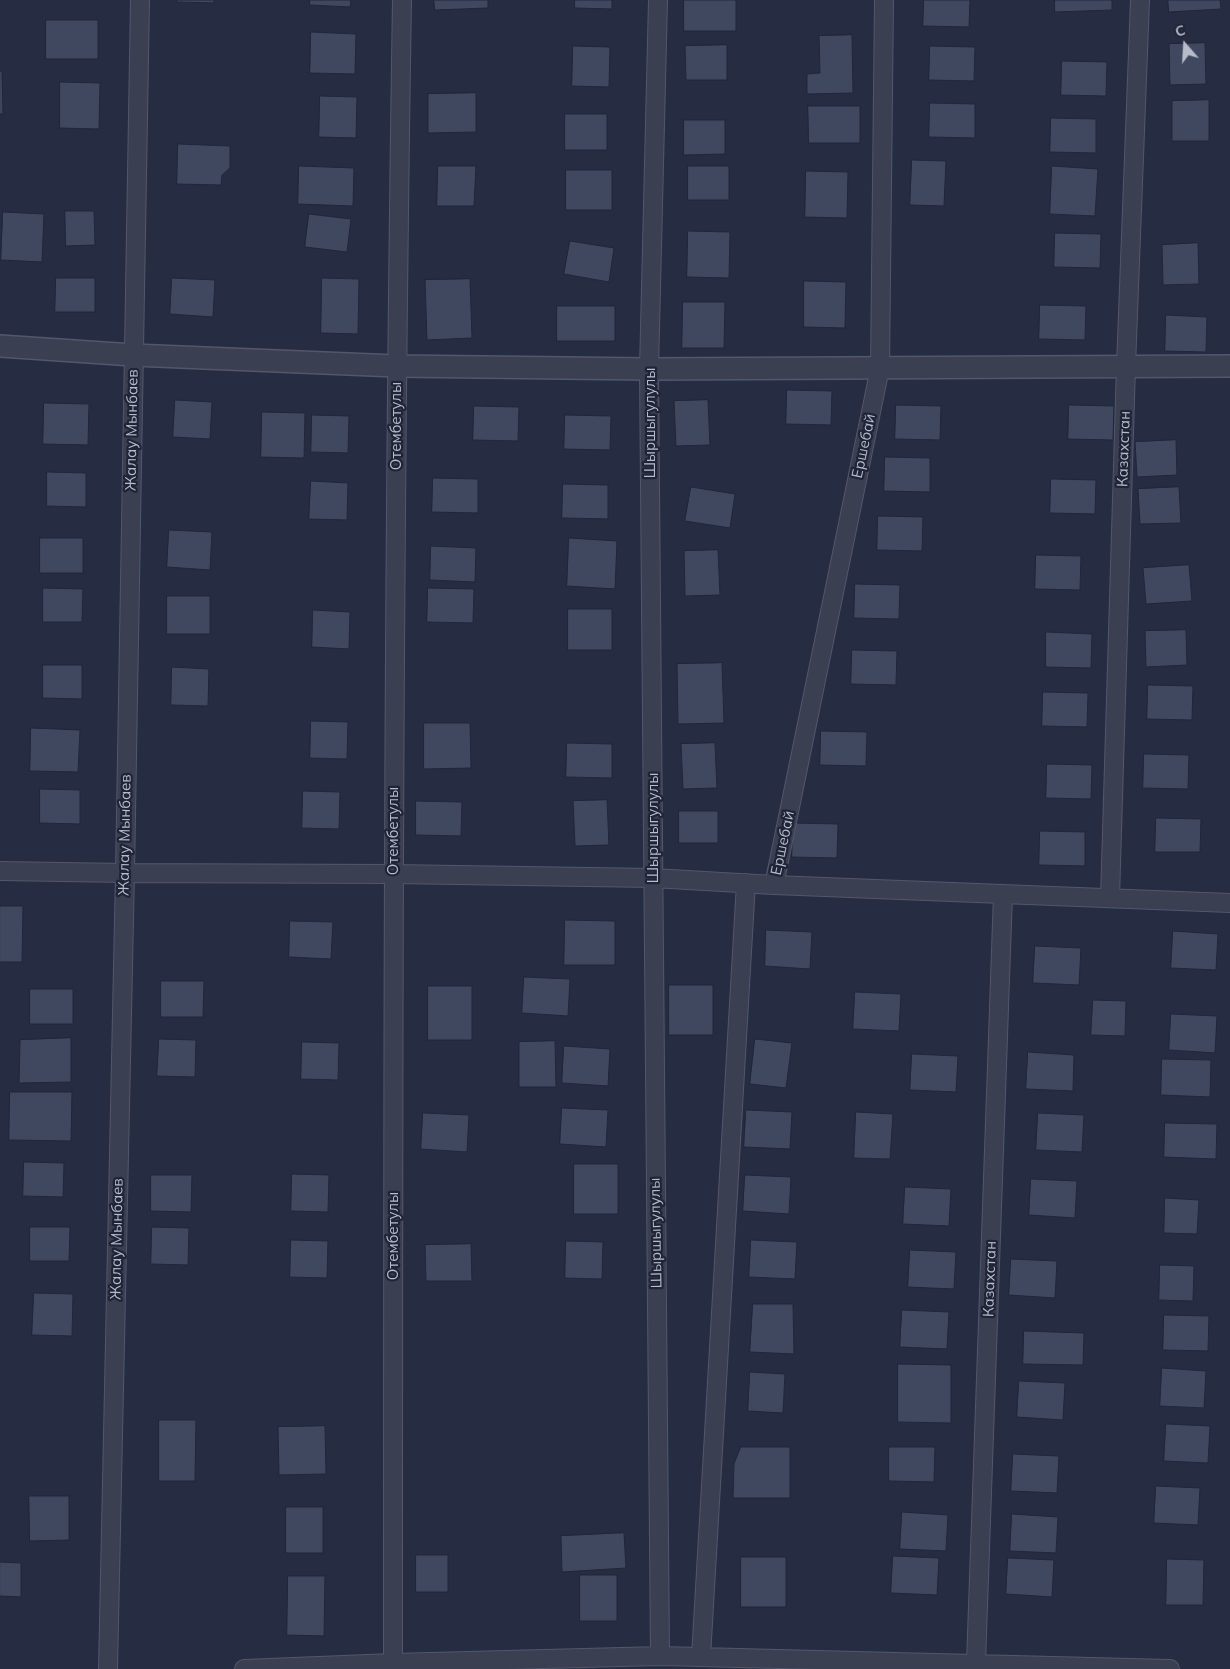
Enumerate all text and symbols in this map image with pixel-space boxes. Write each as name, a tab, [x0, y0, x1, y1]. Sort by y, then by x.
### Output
north arrow	[1160, 20, 1210, 70]
text: С	[1173, 21, 1188, 41]
street label: Шыршыгулулы	[641, 368, 659, 478]
street label: Жалау Мынбаев	[122, 369, 142, 491]
street label: Отембетулы	[387, 382, 405, 470]
street label: Казахстан	[1114, 411, 1134, 487]
street label: Ершебай	[848, 412, 880, 480]
street label: Шыршыгулулы	[644, 773, 662, 883]
street label: Жалау Мынбаев	[115, 774, 135, 896]
street label: Отембетулы	[384, 787, 402, 875]
street label: Ершебай	[767, 809, 799, 877]
street label: Шыршыгулулы	[646, 1177, 666, 1289]
street label: Жалау Мынбаев	[107, 1178, 127, 1300]
street label: Отембетулы	[384, 1192, 402, 1280]
street label: Казахстан	[980, 1241, 1000, 1317]

